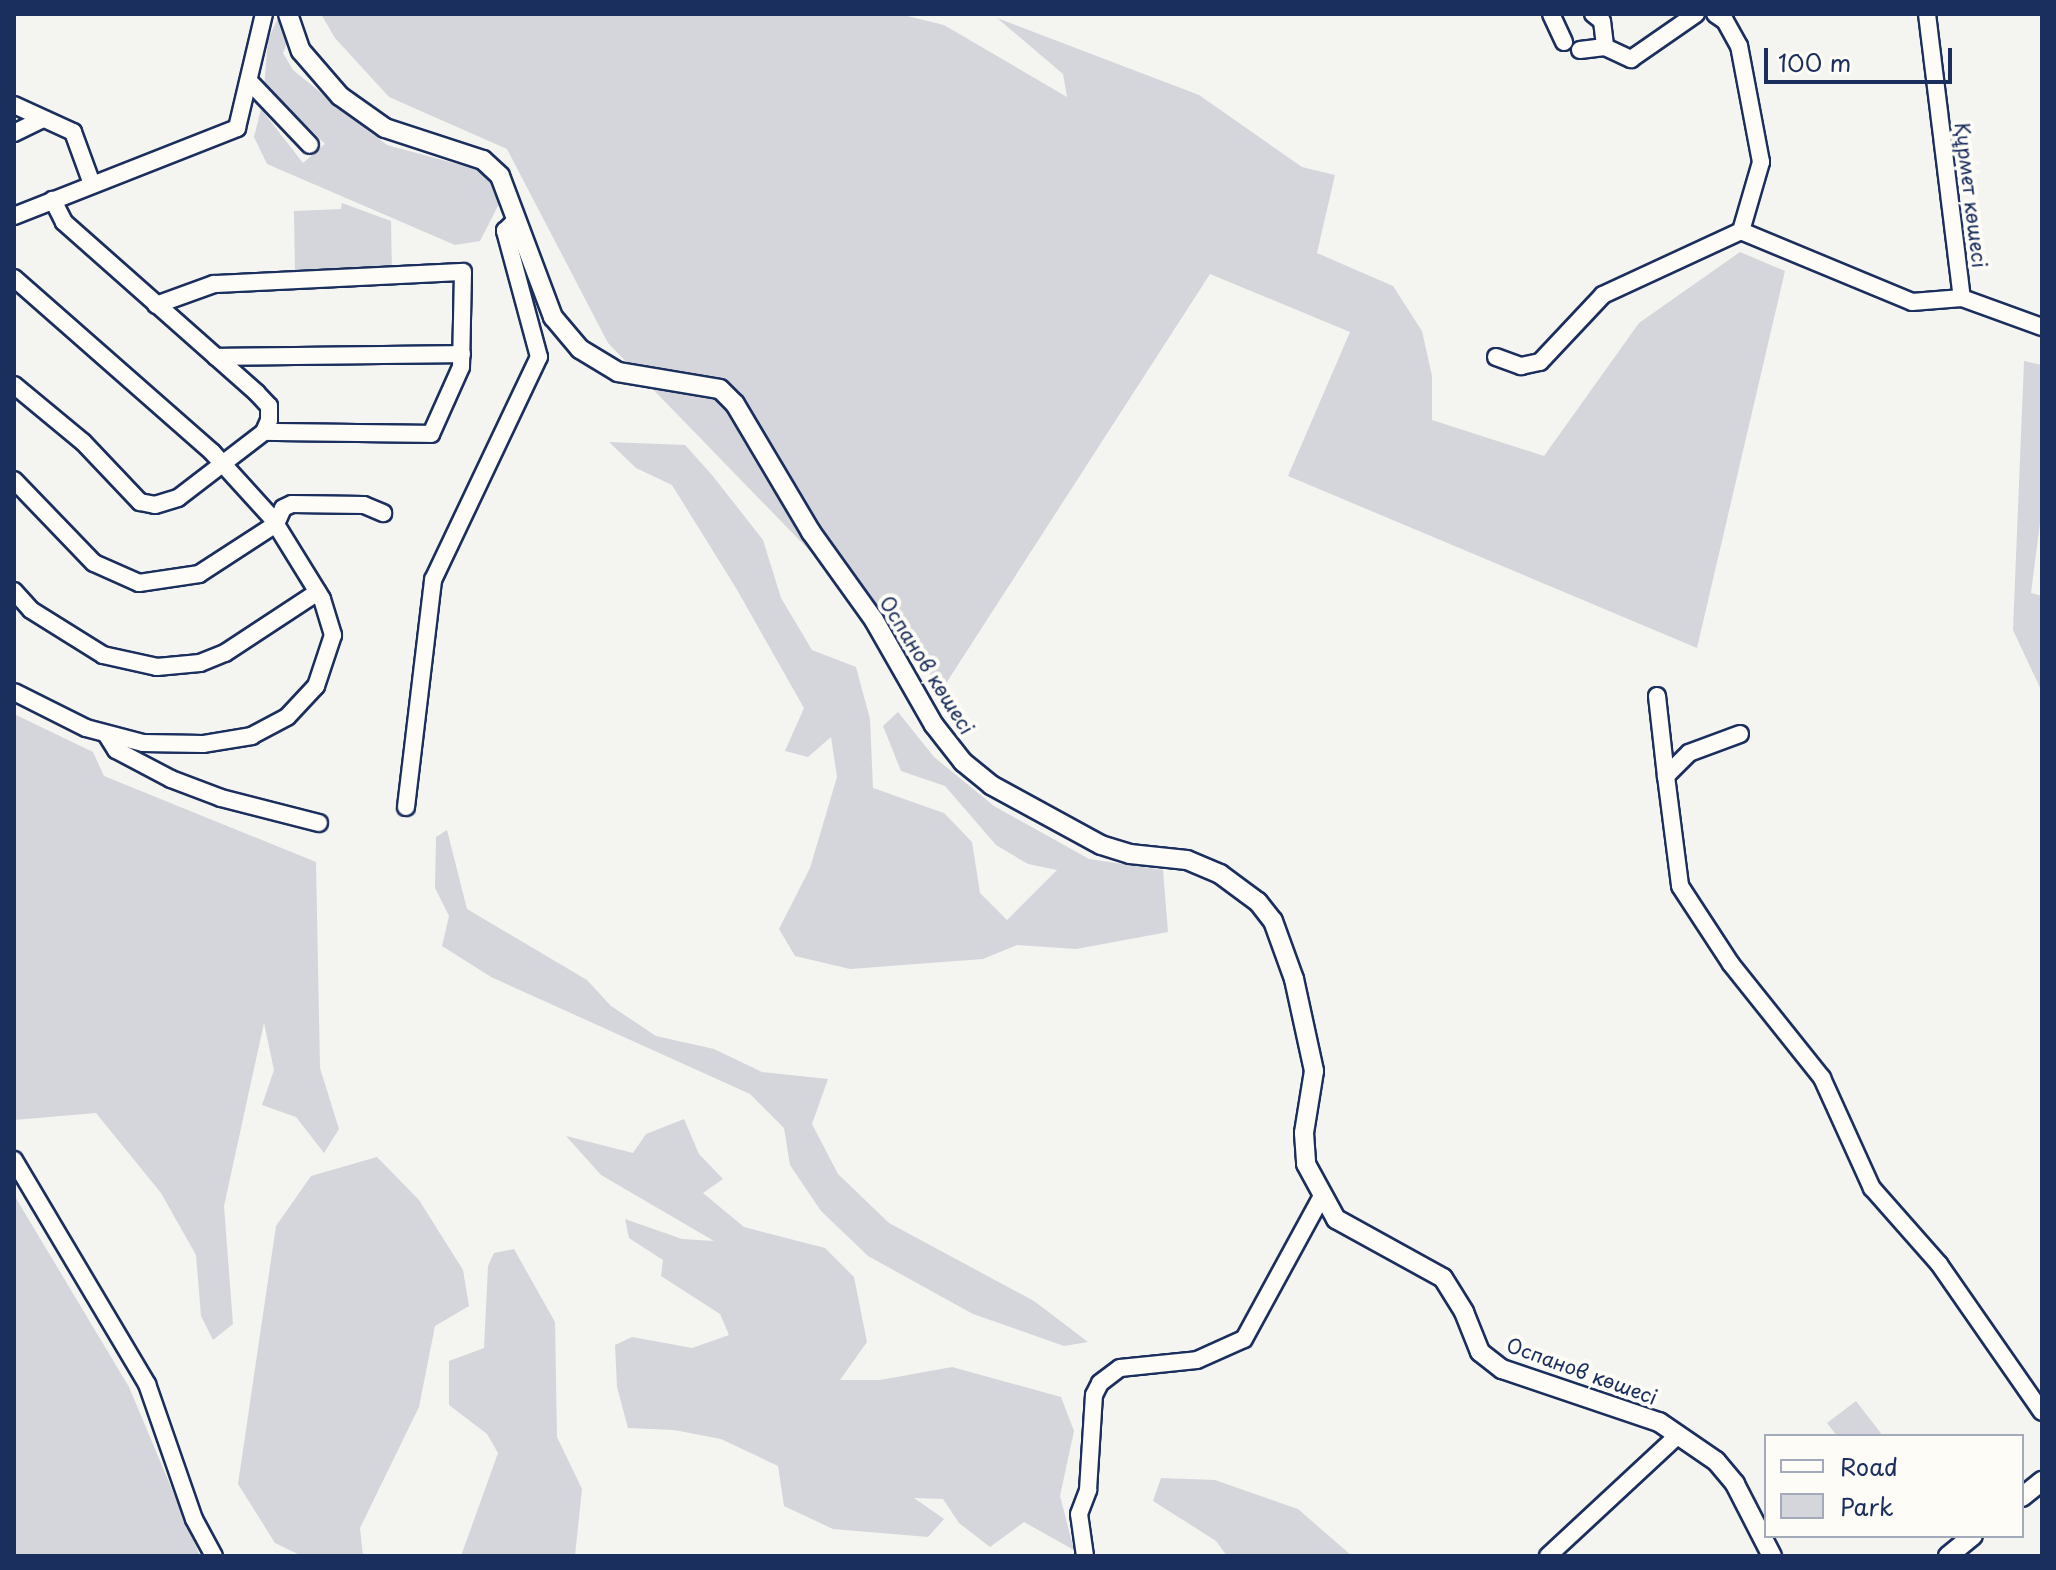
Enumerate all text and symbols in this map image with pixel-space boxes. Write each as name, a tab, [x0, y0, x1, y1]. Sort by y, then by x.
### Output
scale bar	[1768, 32, 1956, 82]
text: 100 m	[1778, 44, 1851, 80]
street label: Құрмет көшесі	[1950, 120, 1992, 270]
street label: Оспанов көшесі	[875, 591, 979, 739]
street label: Оспанов көшесі	[1503, 1333, 1661, 1409]
legend	[1764, 1434, 2024, 1538]
text: Road	[1840, 1448, 1898, 1484]
text: Park	[1840, 1488, 1894, 1524]

